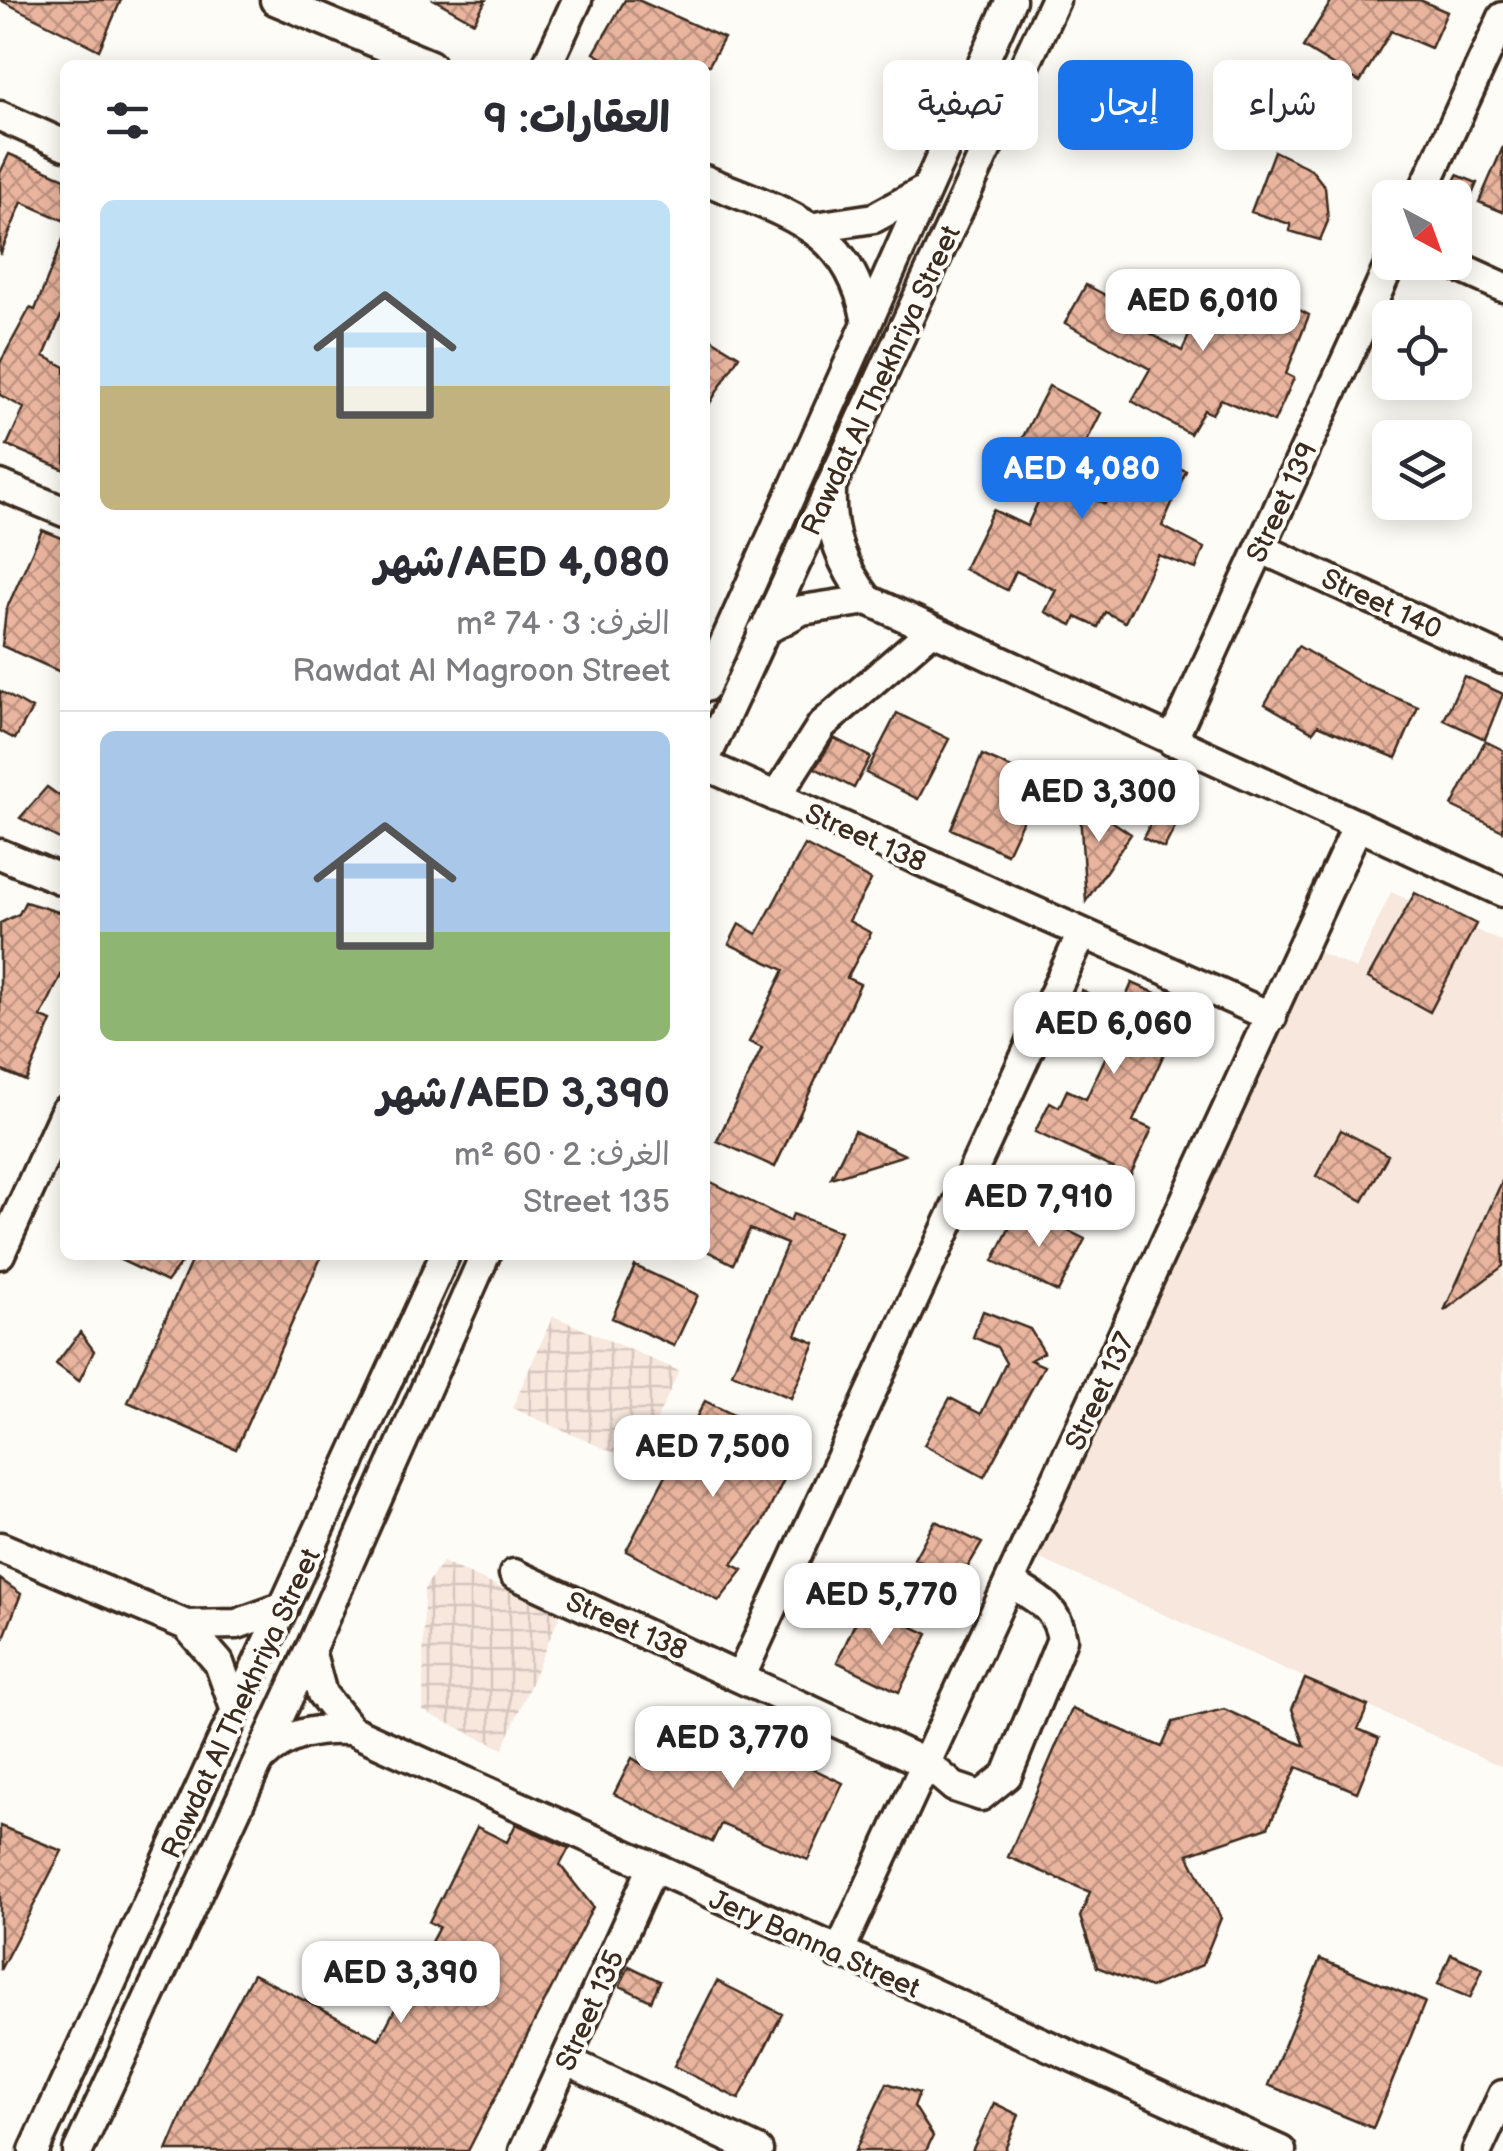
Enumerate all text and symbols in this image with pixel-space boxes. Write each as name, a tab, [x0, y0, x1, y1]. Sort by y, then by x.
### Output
chip: تصفية	[883, 60, 1038, 150]
chip: إيجار	[1058, 60, 1193, 150]
chip: شراء	[1213, 60, 1352, 150]
icon: filters	[100, 93, 155, 148]
text: العقارات: 9	[483, 94, 670, 145]
north arrow	[1372, 180, 1472, 280]
map controls	[1372, 180, 1472, 520]
street label: Rawdat Al Thekhriya Street	[795, 220, 968, 541]
icon: home	[295, 265, 475, 445]
pin: AED 6,010	[1089, 269, 1317, 354]
text: AED 6,010	[1127, 282, 1279, 321]
button: locate	[1372, 300, 1472, 400]
button: layers	[1372, 420, 1472, 520]
pin: AED 4,080	[968, 437, 1196, 522]
street label: Street 139	[1240, 437, 1325, 568]
text: AED 4,080	[1004, 450, 1160, 489]
text: AED 4,080/شهر	[375, 538, 670, 589]
street label: Street 140	[1316, 562, 1447, 647]
text: الغرف: 3 · 74 m²	[456, 605, 670, 644]
text: Rawdat Al Magroon Street	[292, 652, 670, 691]
pin: AED 3,300	[985, 760, 1213, 845]
text: AED 3,300	[1021, 773, 1177, 812]
icon: home	[295, 796, 475, 976]
street label: Street 138	[800, 797, 931, 880]
pin: AED 6,060	[1000, 992, 1228, 1077]
text: AED 6,060	[1035, 1005, 1193, 1044]
text: AED 3,390/شهر	[377, 1069, 670, 1120]
text: الغرف: 2 · 60 m²	[454, 1136, 670, 1175]
pin: AED 7,910	[925, 1165, 1153, 1250]
text: AED 7,910	[965, 1178, 1113, 1217]
text: Street 135	[523, 1183, 670, 1222]
street label: Street 137	[1059, 1327, 1142, 1456]
pin: AED 7,500	[599, 1415, 827, 1500]
text: AED 7,500	[636, 1428, 790, 1467]
street label: Rawdat Al Thekhriya Street	[155, 1543, 328, 1864]
pin: AED 5,770	[768, 1563, 996, 1648]
text: AED 5,770	[806, 1576, 958, 1615]
street label: Street 138	[561, 1585, 692, 1668]
pin: AED 3,770	[619, 1706, 847, 1791]
text: AED 3,770	[657, 1719, 809, 1758]
street label: Jery Banna Street	[704, 1883, 925, 2006]
pin: AED 3,390	[287, 1941, 515, 2026]
street label: Street 135	[549, 1945, 632, 2076]
text: AED 3,390	[324, 1954, 478, 1993]

